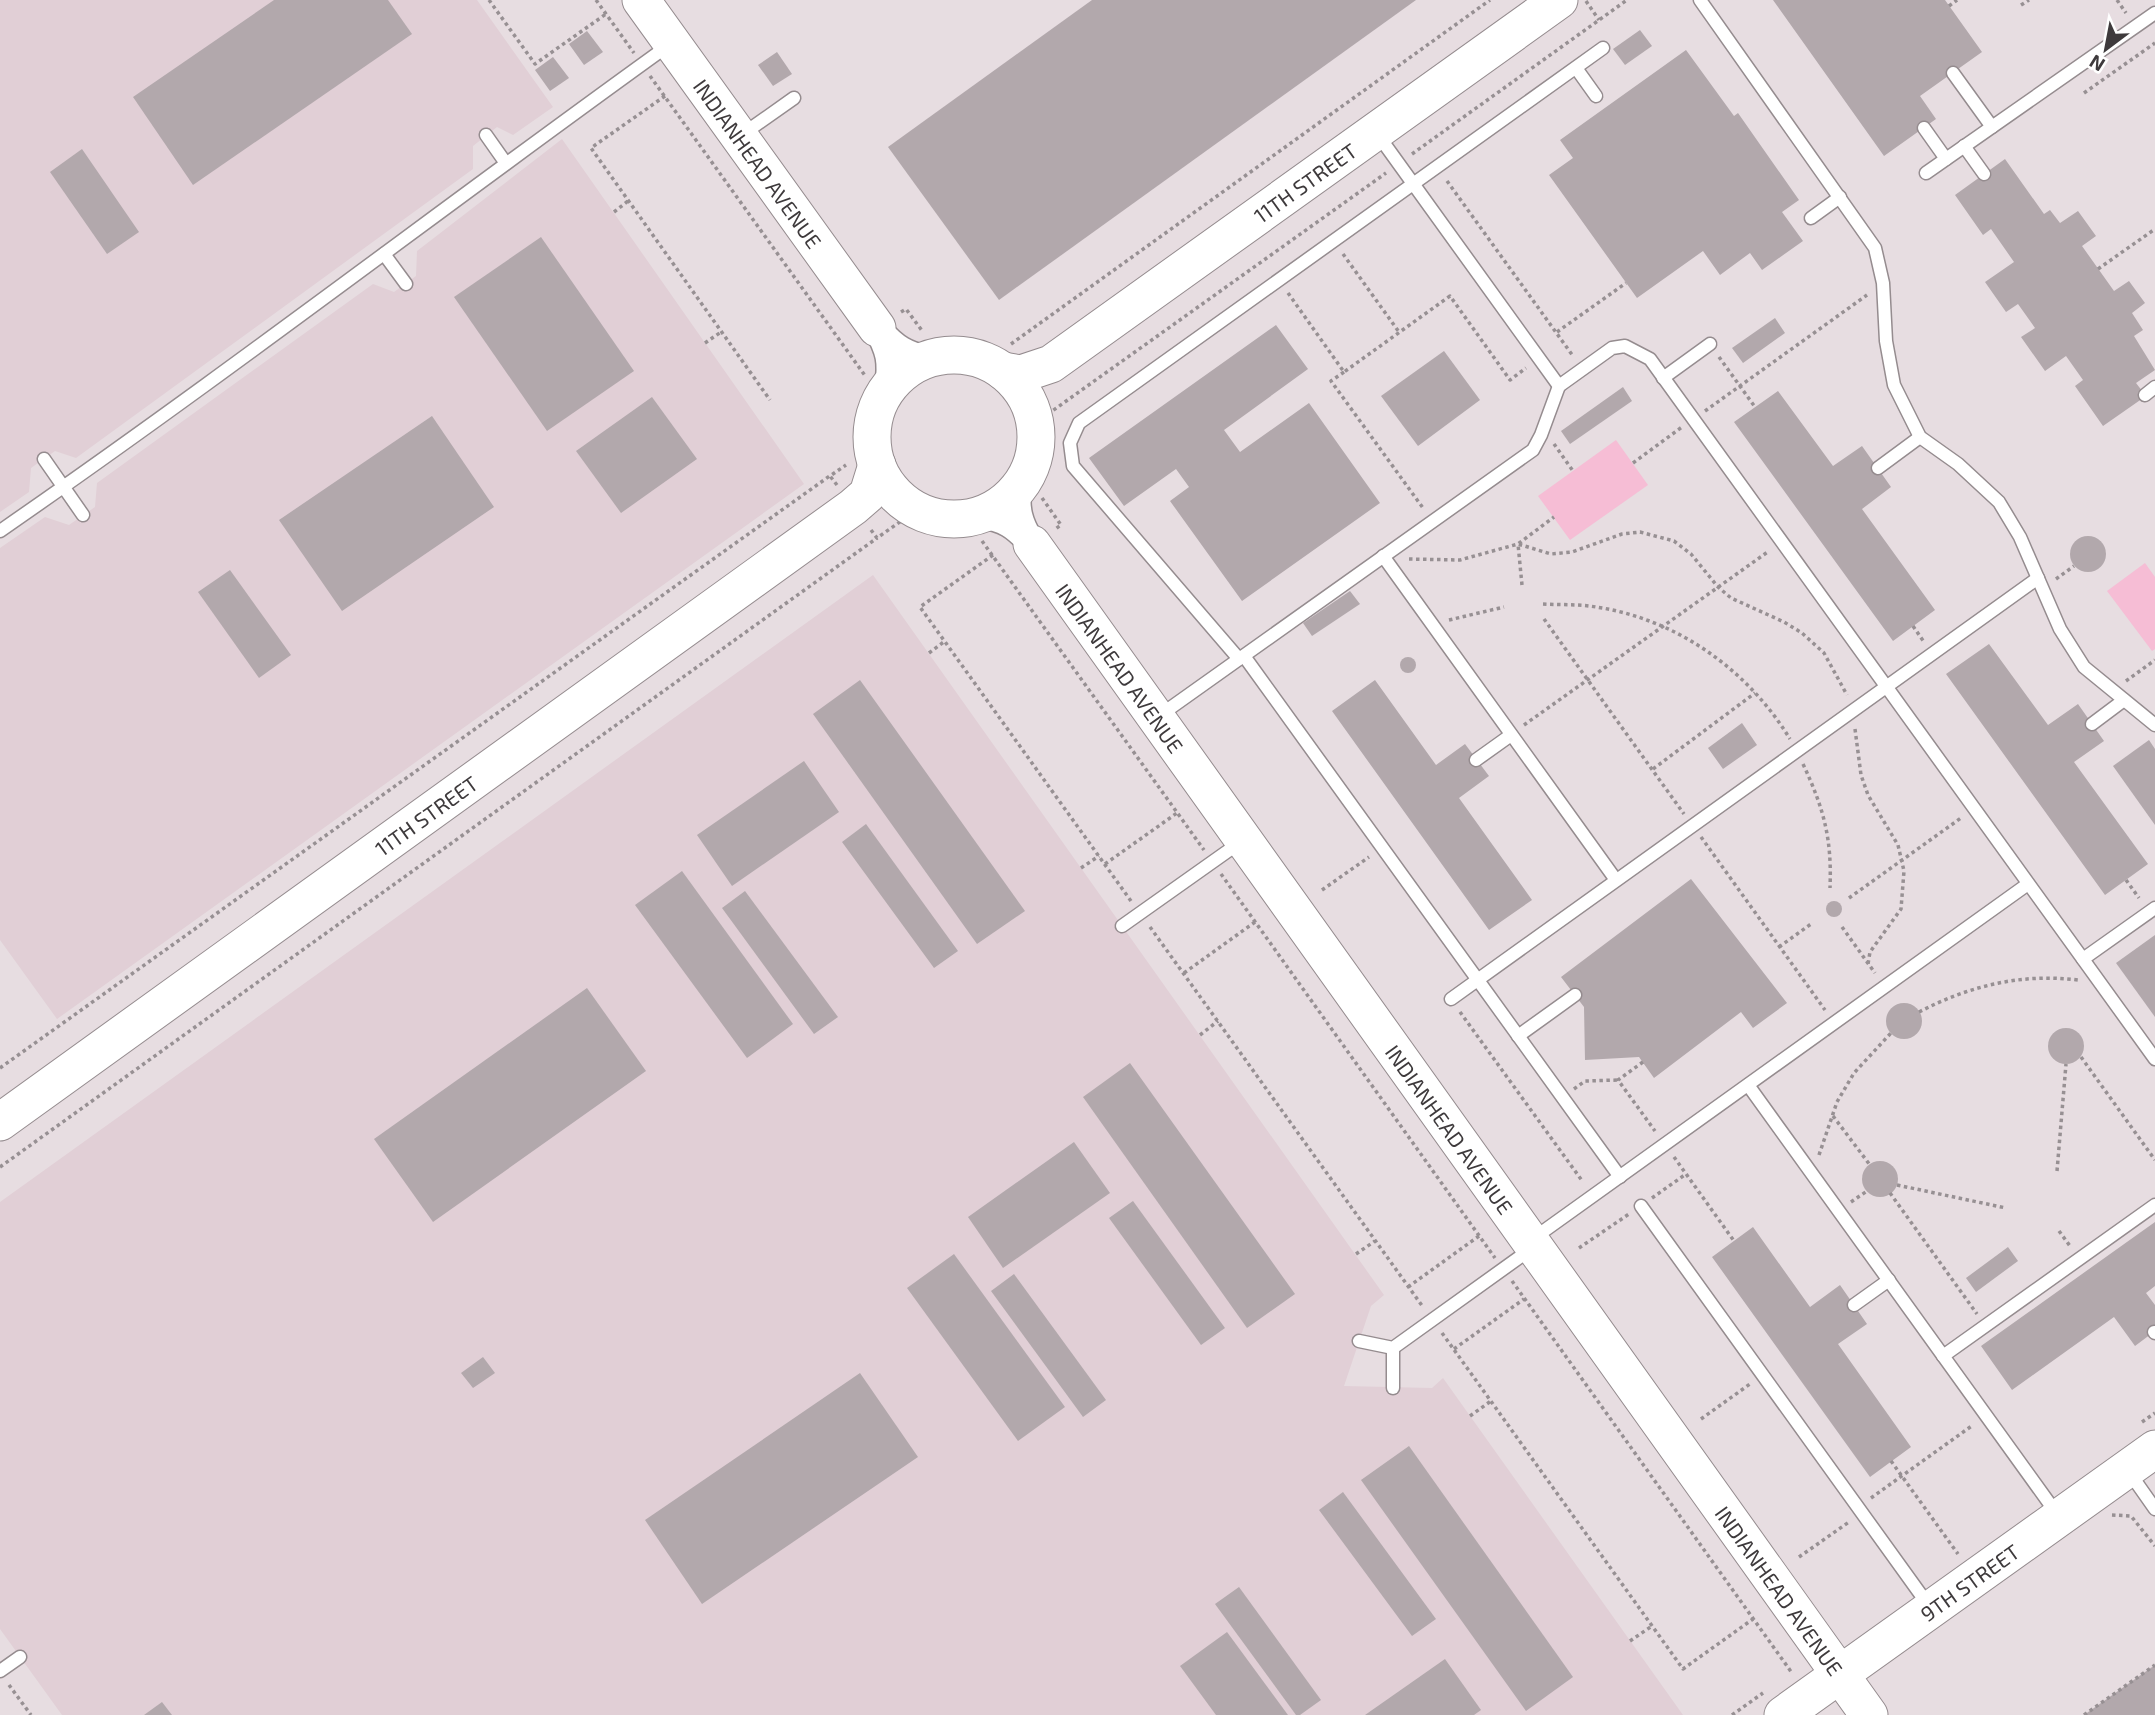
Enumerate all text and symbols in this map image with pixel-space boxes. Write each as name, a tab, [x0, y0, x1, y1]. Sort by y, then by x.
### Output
north arrow	[2071, 14, 2141, 84]
text: N	[2085, 50, 2109, 77]
street label: INDIANHEAD AVENUE	[689, 74, 828, 253]
street label: 11TH STREET	[1249, 137, 1361, 227]
street label: INDIANHEAD AVENUE	[1051, 578, 1189, 757]
street label: 11TH STREET	[370, 770, 482, 860]
street label: INDIANHEAD AVENUE	[1381, 1039, 1519, 1218]
street label: INDIANHEAD AVENUE	[1711, 1501, 1849, 1680]
street label: 9TH STREET	[1915, 1538, 2024, 1626]

